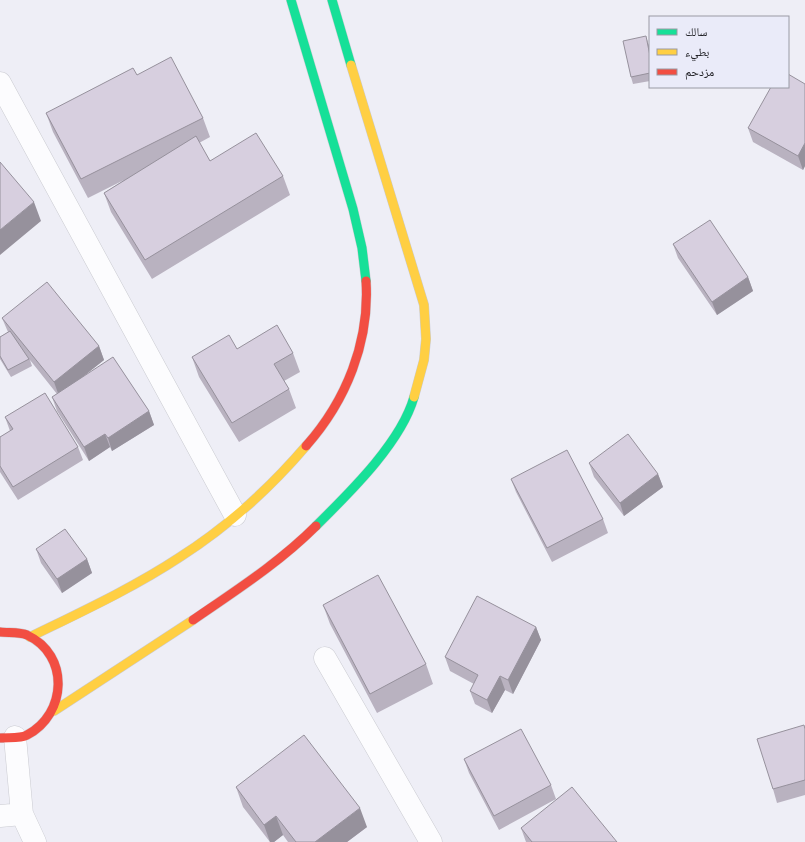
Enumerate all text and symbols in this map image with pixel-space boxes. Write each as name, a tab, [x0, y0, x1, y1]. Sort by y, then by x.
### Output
legend	[649, 16, 789, 88]
text: سالك	[685, 25, 707, 40]
text: بطيء	[685, 45, 709, 62]
text: مزدحم	[685, 65, 714, 80]

